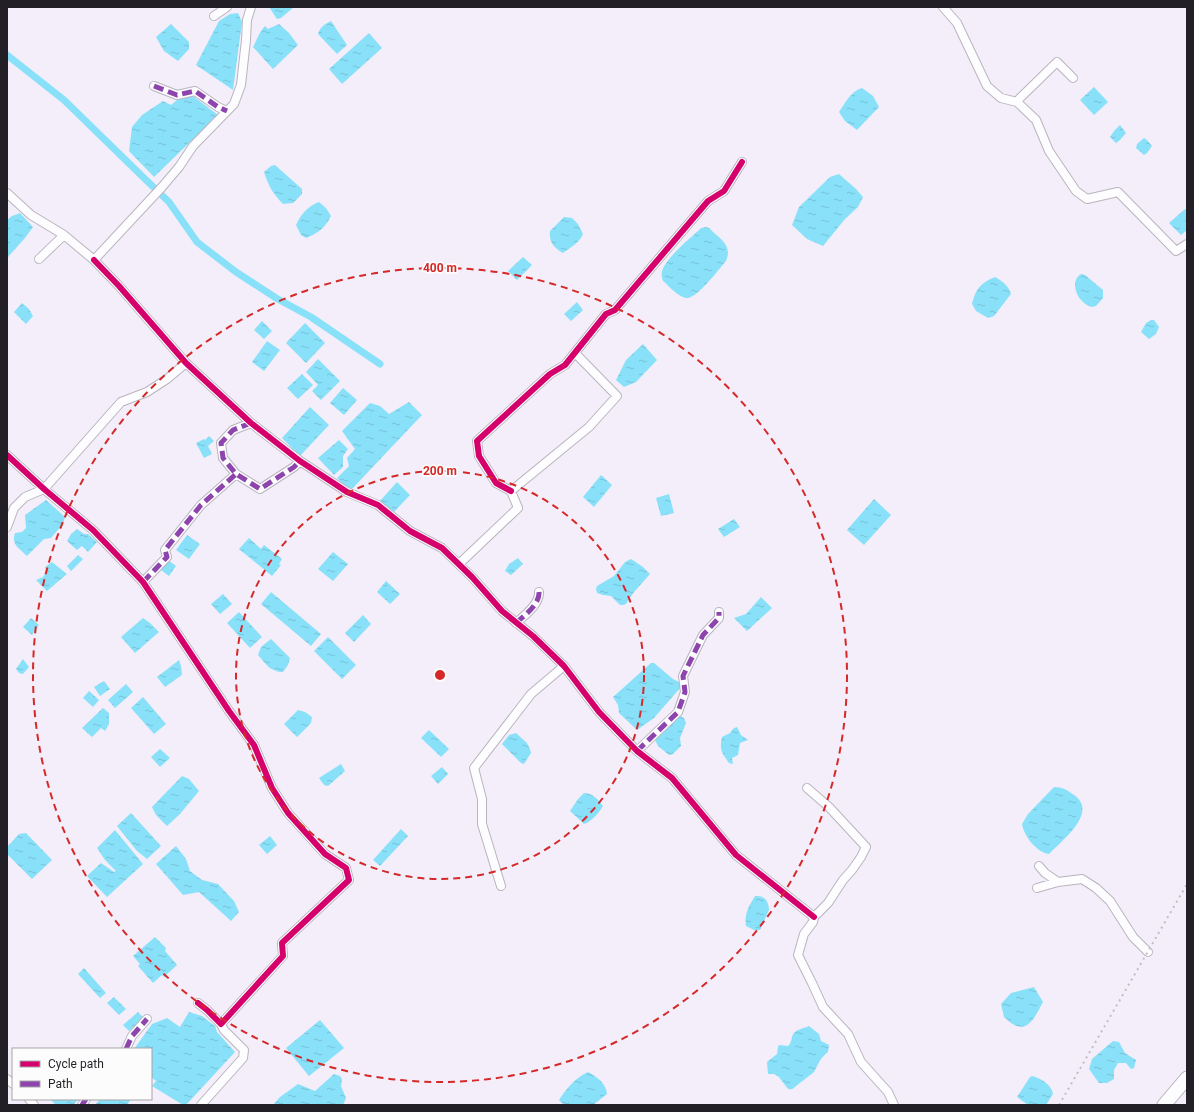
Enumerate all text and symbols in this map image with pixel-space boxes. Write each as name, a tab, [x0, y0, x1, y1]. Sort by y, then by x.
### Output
text: 400 m	[423, 261, 457, 275]
text: 200 m	[423, 464, 457, 478]
centre of rings	[433, 668, 447, 682]
legend	[12, 1048, 152, 1100]
text: Cycle path	[48, 1057, 104, 1071]
text: Path	[48, 1077, 73, 1091]

